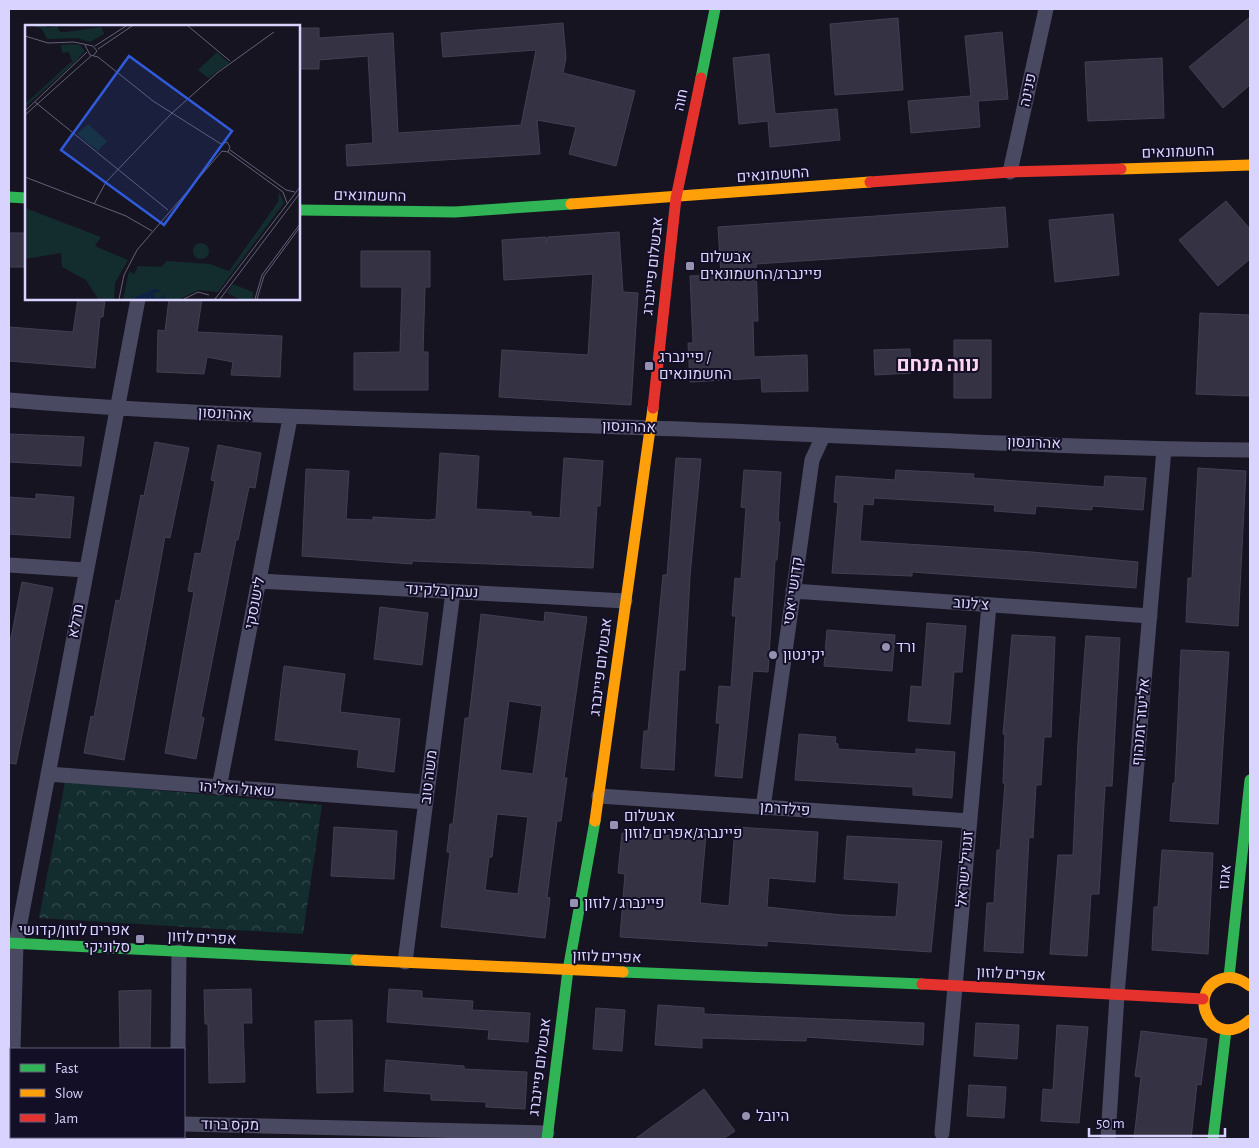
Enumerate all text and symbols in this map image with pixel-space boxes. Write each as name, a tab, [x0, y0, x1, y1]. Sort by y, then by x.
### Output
inset map	[25, 25, 300, 300]
street label: פנינה	[1017, 72, 1039, 108]
street label: חוה	[671, 88, 691, 112]
street label: החשמונאים	[1141, 143, 1215, 161]
street label: החשמונאים	[736, 165, 810, 185]
street label: החשמונאים	[333, 188, 407, 204]
street label: אבשלום פיינברג	[640, 216, 666, 316]
place label: אבשלום פיינברג/החשמונאים	[700, 250, 822, 282]
marker: אבשלום פיינברג/החשמונאים	[684, 260, 696, 272]
place label: פיינברג / החשמונאים	[659, 350, 732, 382]
district label: נווה מנחם	[896, 355, 980, 375]
marker: פיינברג / החשמונאים	[643, 360, 655, 372]
street label: אהרונסון	[198, 405, 252, 423]
street label: אהרונסון	[602, 419, 656, 435]
street label: אהרונסון	[1007, 435, 1061, 451]
street label: קדושי יאסי	[781, 556, 805, 626]
street label: לישנסקי	[243, 575, 267, 630]
street label: נעמן בלקינד	[405, 582, 479, 600]
street label: צ'לנוב	[952, 595, 990, 613]
street label: מרלא	[66, 603, 86, 639]
street label: אבשלום פיינברג	[588, 617, 614, 717]
place label: ורד	[896, 640, 916, 655]
marker: ורד	[880, 641, 892, 653]
place label: יקינטון	[783, 648, 825, 663]
marker: יקינטון	[767, 649, 779, 661]
street label: אליעזר זמנהוף	[1130, 677, 1152, 767]
street label: משה טוב	[418, 749, 440, 805]
street label: שאול ואליהו	[199, 779, 275, 799]
street label: פילדרמן	[759, 800, 811, 818]
place label: אבשלום פיינברג/אפרים לוזון	[624, 809, 742, 841]
marker: אבשלום פיינברג/אפרים לוזון	[608, 819, 620, 831]
street label: זנגויל ישראל	[954, 830, 976, 908]
street label: אגוז	[1216, 864, 1234, 890]
place label: פיינברג / לוזון	[584, 896, 664, 911]
marker: פיינברג / לוזון	[568, 897, 580, 909]
place label: אפרים לוזון/קדושי סלוניקי	[19, 923, 130, 955]
street label: אפרים לוזון	[167, 929, 237, 947]
marker: אפרים לוזון/קדושי סלוניקי	[134, 933, 146, 945]
street label: אפרים לוזון	[572, 948, 642, 966]
street label: אפרים לוזון	[976, 965, 1046, 983]
street label: אבשלום פיינברג	[527, 1017, 553, 1117]
legend	[10, 1048, 185, 1138]
text: Fast	[55, 1061, 79, 1076]
text: Slow	[55, 1086, 83, 1101]
scale bar	[1089, 1106, 1225, 1138]
place label: היובל	[756, 1109, 789, 1124]
marker: היובל	[740, 1110, 752, 1122]
text: Jam	[55, 1111, 78, 1126]
text: 50 m	[1096, 1116, 1125, 1131]
street label: מקס ברוד	[201, 1117, 259, 1133]

